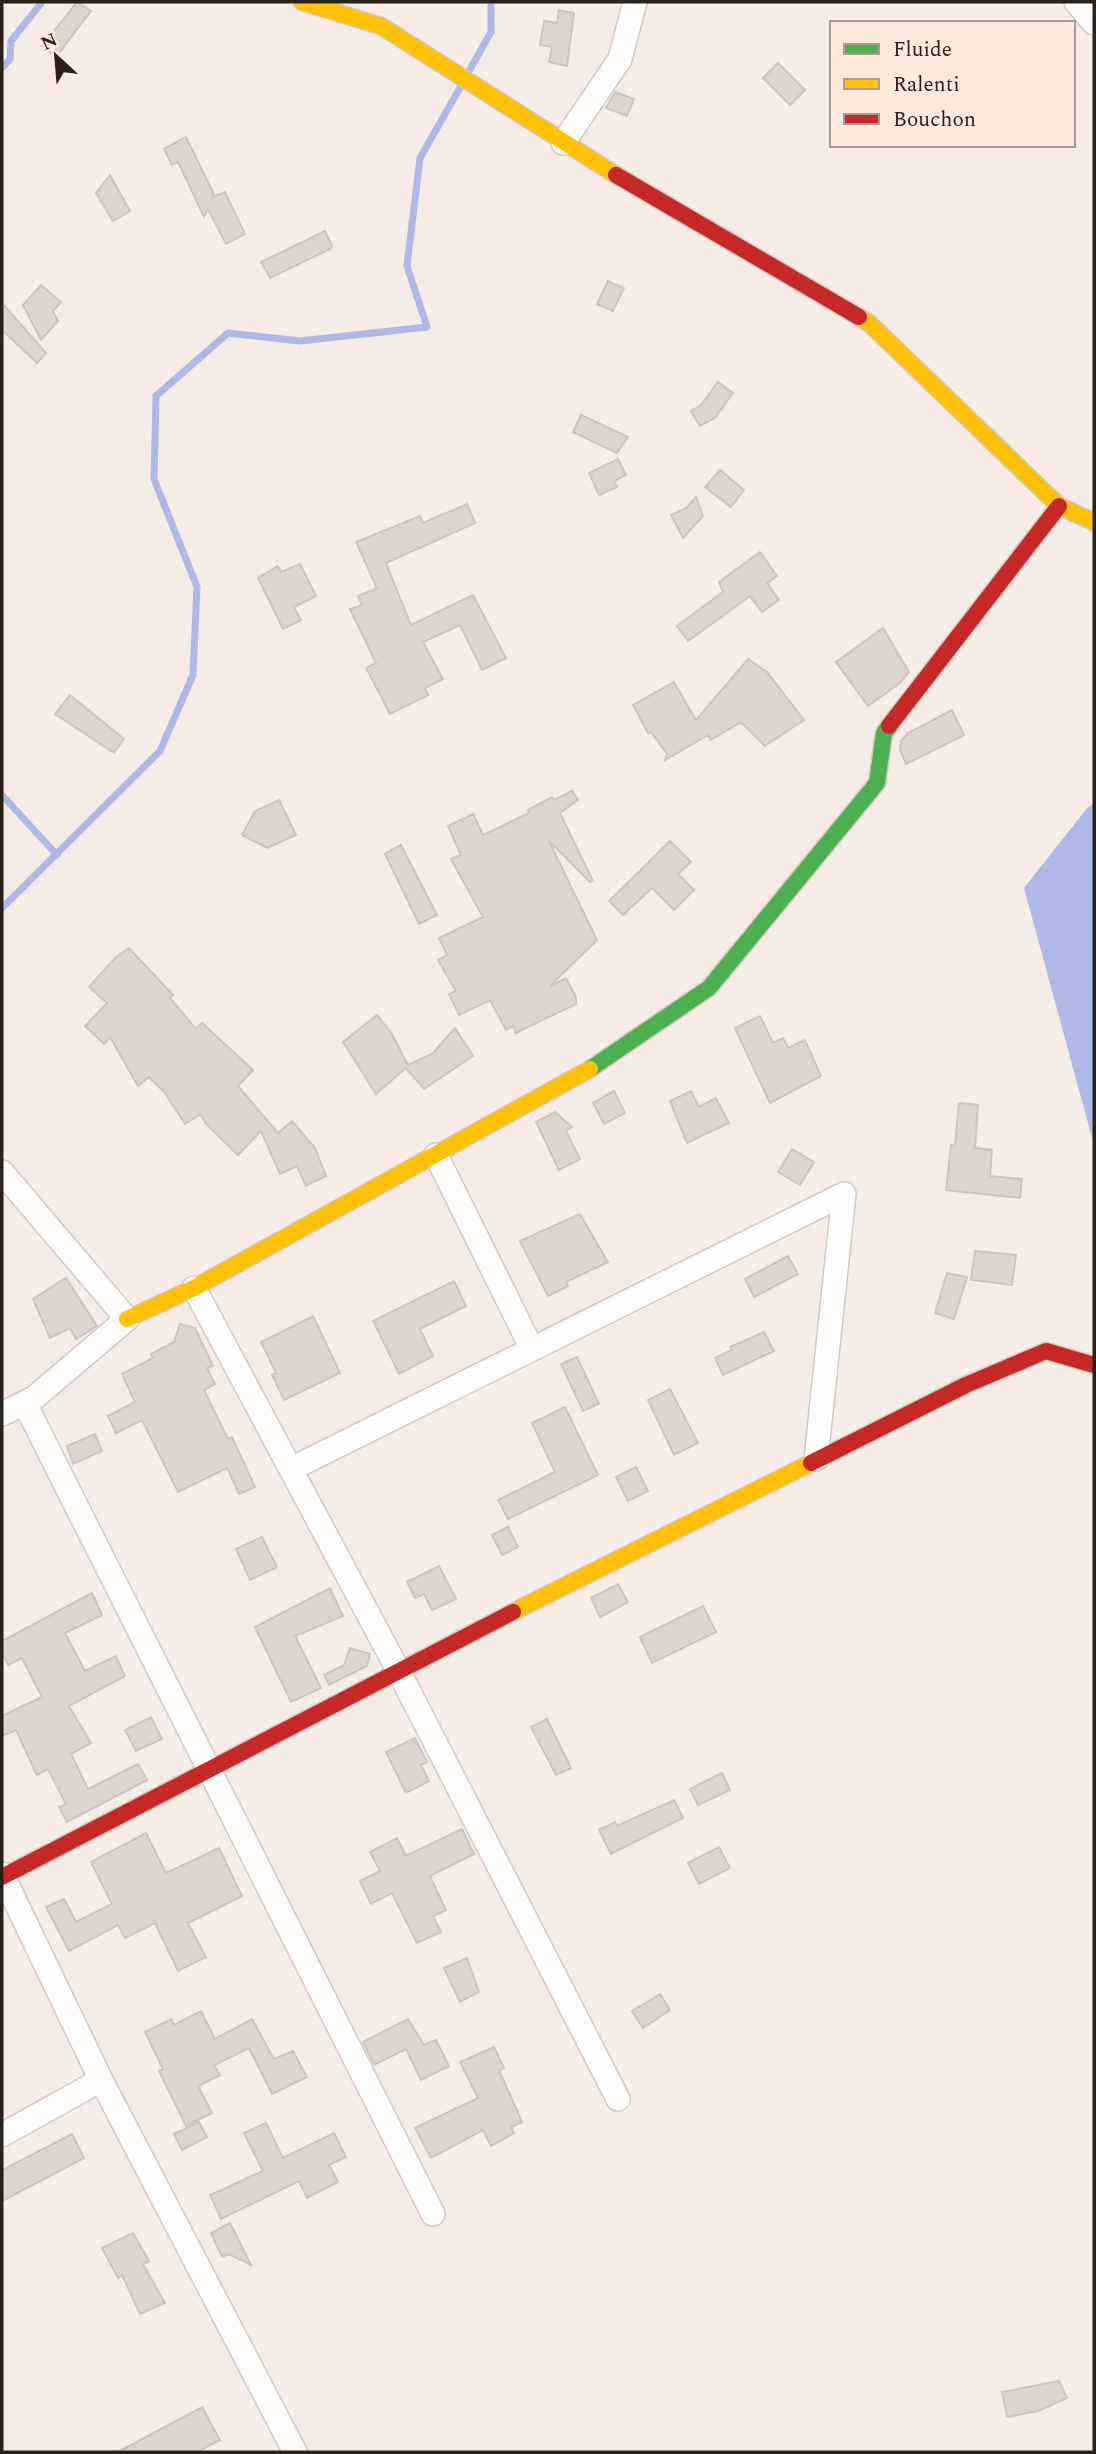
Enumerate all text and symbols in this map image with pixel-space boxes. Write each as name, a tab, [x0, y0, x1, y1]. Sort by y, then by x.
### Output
north arrow	[21, 21, 91, 91]
legend	[830, 21, 1075, 147]
text: N	[36, 26, 63, 59]
text: Fluide	[893, 34, 952, 66]
text: Ralenti	[893, 69, 960, 101]
text: Bouchon	[893, 104, 976, 136]

